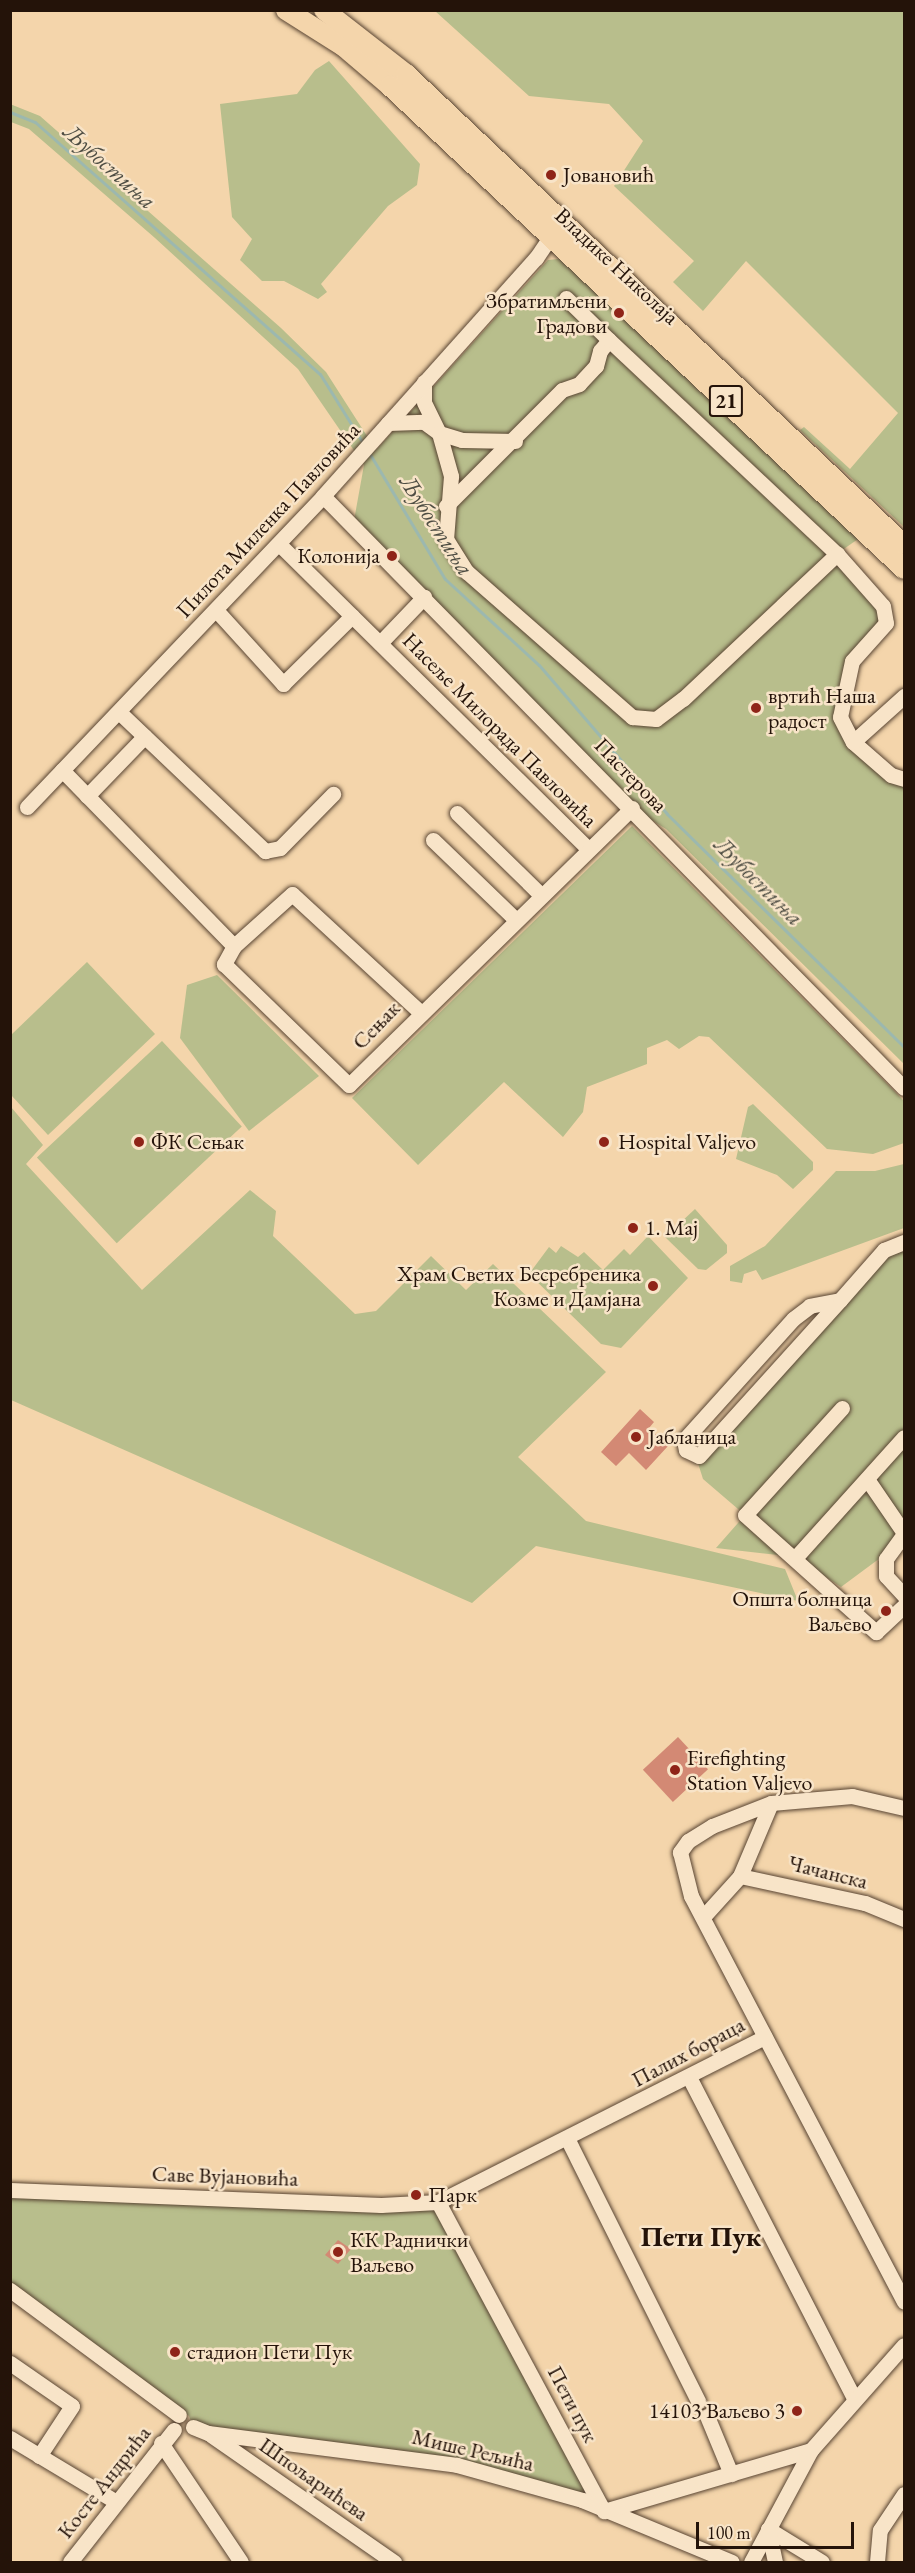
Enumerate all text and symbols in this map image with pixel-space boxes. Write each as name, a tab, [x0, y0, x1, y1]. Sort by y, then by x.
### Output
water label: Љубостиња	[58, 117, 162, 215]
place label: Јовановић	[563, 162, 654, 188]
marker: Јовановић	[544, 168, 558, 182]
street label: Владике Николаја	[550, 202, 684, 330]
place label: Збратимљени Градови	[486, 287, 607, 338]
marker: Збратимљени Градови	[612, 306, 626, 320]
road number: 21	[708, 383, 744, 419]
street label: Пилота Миленка Павловића	[171, 417, 365, 623]
water label: Љубостиња	[394, 469, 480, 581]
place label: Колонија	[297, 543, 380, 569]
marker: Колонија	[385, 549, 399, 563]
street label: Насеље Милорада Павловића	[397, 627, 603, 833]
place label: вртић Наша радост	[768, 682, 876, 734]
marker: вртић Наша радост	[749, 701, 763, 715]
street label: Пастерова	[589, 732, 673, 818]
water label: Љубостиња	[708, 830, 810, 932]
street label: Сењак	[347, 995, 405, 1055]
place label: ФК Сењак	[151, 1129, 244, 1155]
place label: Hospital Valjevo	[618, 1129, 756, 1155]
marker: Hospital Valjevo	[595, 1133, 613, 1151]
marker: ФК Сењак	[132, 1135, 146, 1149]
place label: 1. Maj	[645, 1215, 698, 1241]
marker: 1. Maj	[626, 1221, 640, 1235]
place label: Храм Светих Бесребреника Козме и Дамјана	[397, 1260, 641, 1312]
marker: Храм Светих Бесребреника Козме и Дамјана	[646, 1279, 660, 1293]
place label: Јабланица	[648, 1424, 736, 1450]
marker: Јабланица	[629, 1430, 643, 1444]
place label: Општа болница Ваљево	[732, 1585, 872, 1636]
marker: Општа болница Ваљево	[877, 1602, 895, 1620]
place label: Firefighting Station Valjevo	[687, 1744, 812, 1796]
marker: Firefighting Station Valjevo	[668, 1763, 682, 1777]
street label: Чачанска	[786, 1849, 870, 1895]
street label: Палих бораца	[627, 2011, 749, 2093]
street label: Саве Вујановића	[151, 2160, 299, 2192]
place label: Парк	[428, 2182, 477, 2208]
marker: Парк	[409, 2188, 423, 2202]
district label: Пети Пук	[641, 2219, 761, 2253]
place label: КК Раднички Ваљево	[350, 2226, 468, 2278]
marker: КК Раднички Ваљево	[331, 2245, 345, 2259]
place label: стадион Пети Пук	[187, 2339, 352, 2365]
marker: стадион Пети Пук	[168, 2345, 182, 2359]
street label: Пети пук	[542, 2361, 604, 2447]
place label: 14103 Ваљево 3	[649, 2398, 785, 2424]
marker: 14103 Ваљево 3	[790, 2404, 804, 2418]
street label: Косте Андрића	[52, 2420, 156, 2544]
street label: Мише Рељића	[409, 2423, 537, 2477]
street label: Шпољарићева	[254, 2432, 374, 2526]
scale bar	[699, 2510, 856, 2548]
text: 100 m	[707, 2521, 751, 2544]

